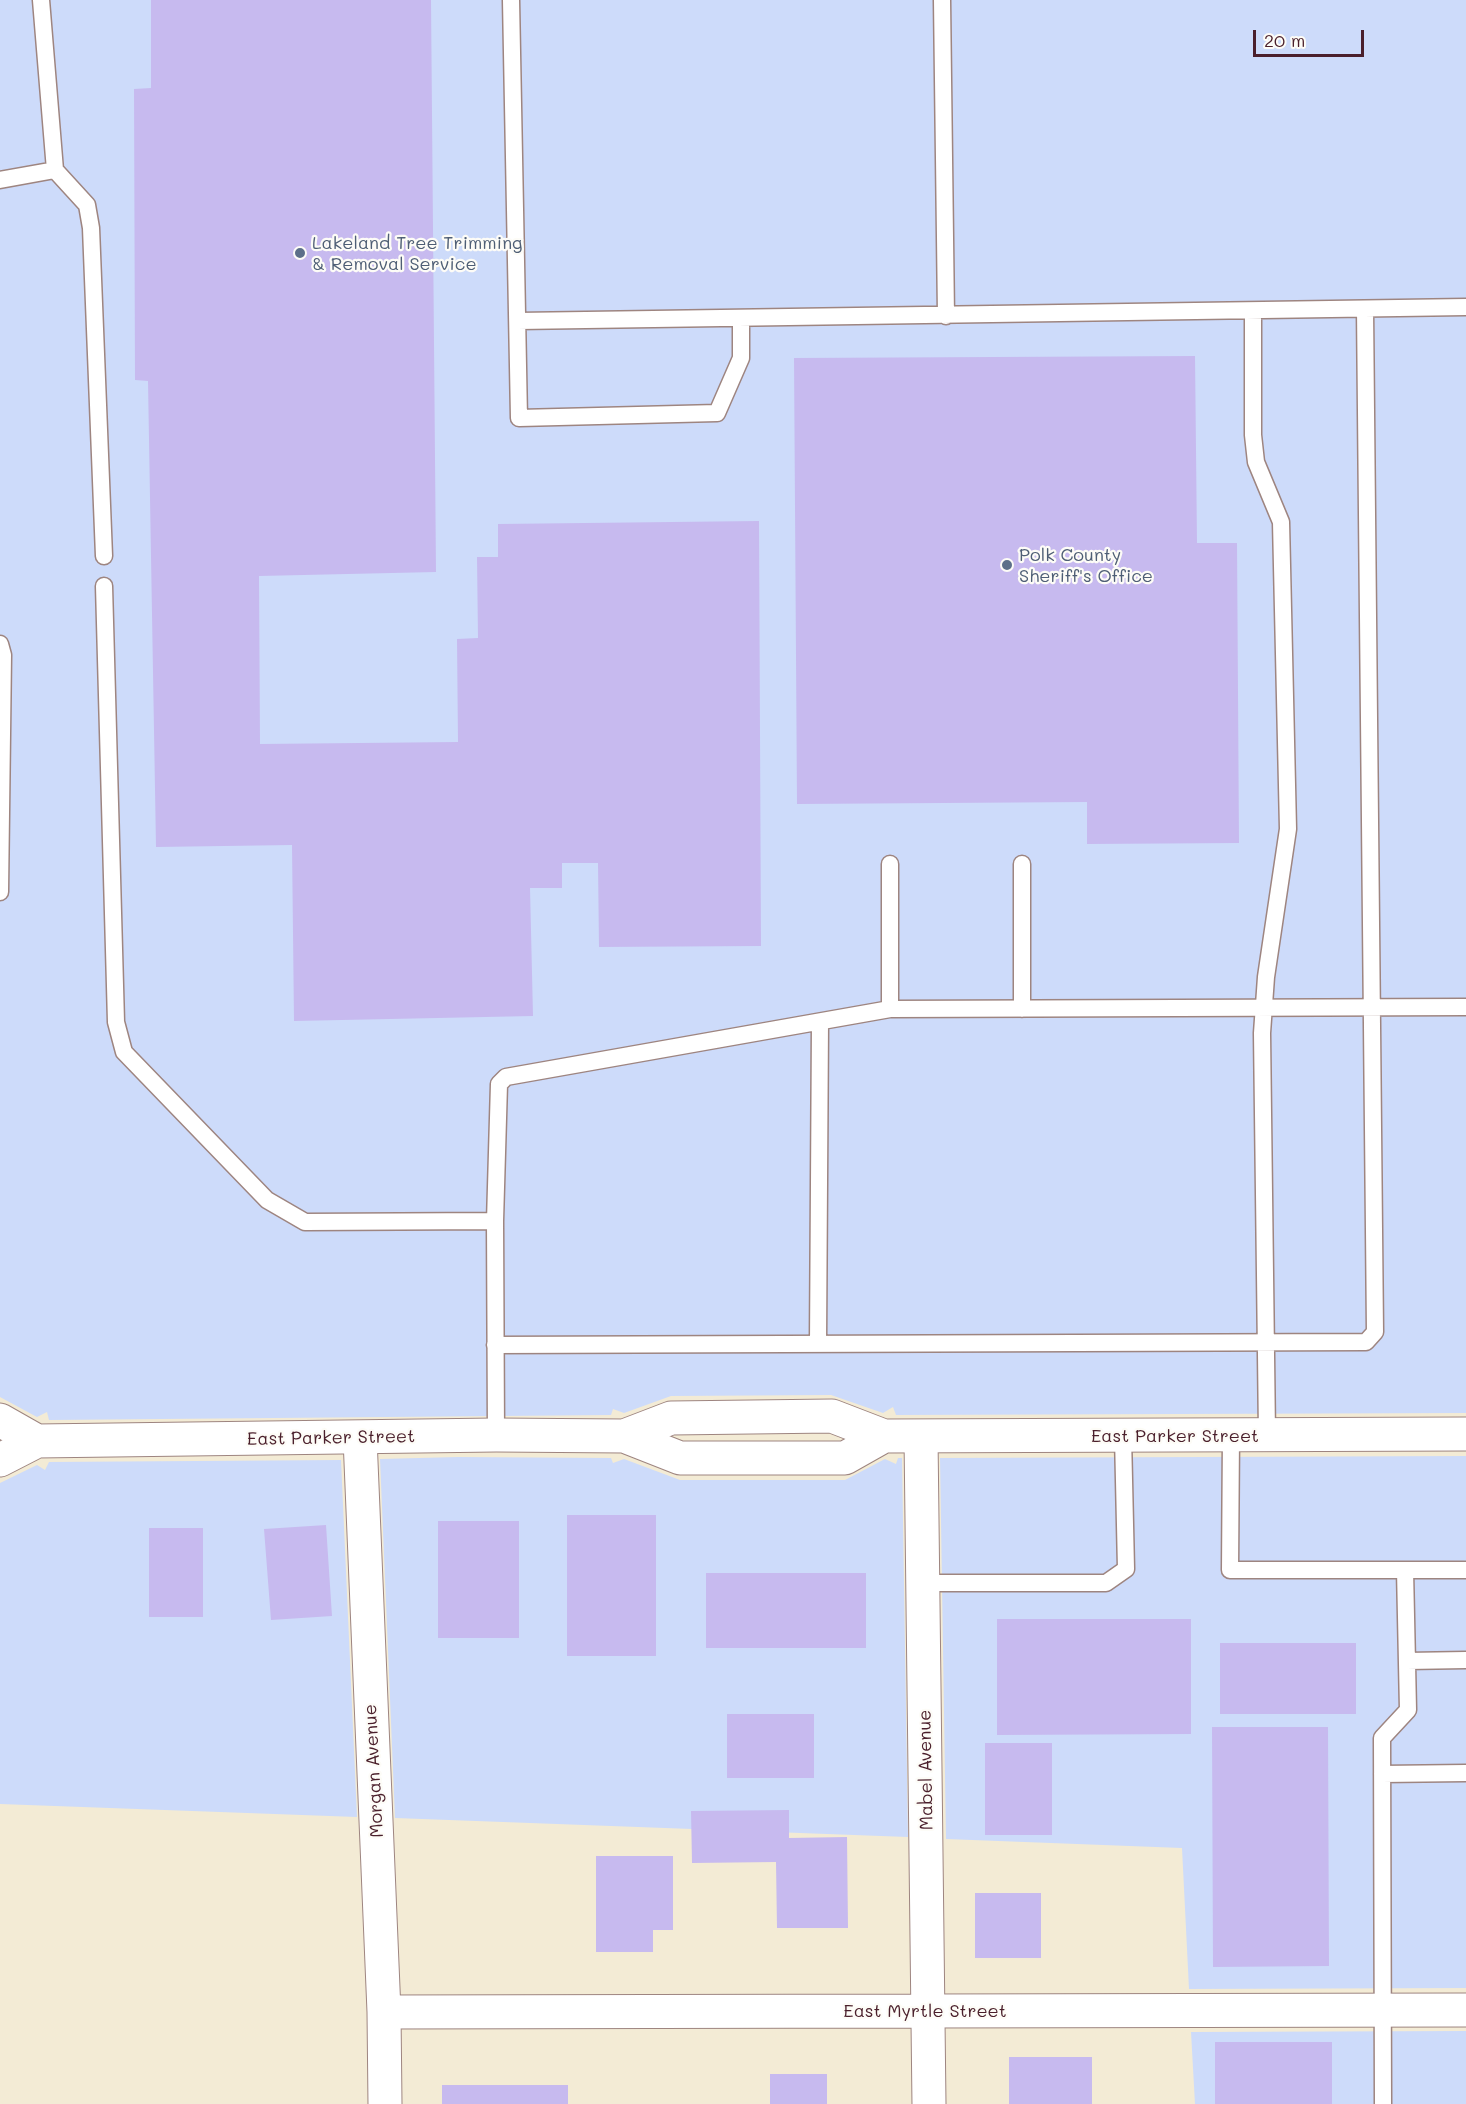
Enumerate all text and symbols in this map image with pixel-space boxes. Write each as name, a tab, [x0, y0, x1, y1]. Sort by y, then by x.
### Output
scale bar	[1256, 18, 1367, 56]
text: 20 m	[1264, 28, 1305, 52]
place label: Lakeland Tree Trimming & Removal Service	[312, 232, 523, 274]
marker: Lakeland Tree Trimming & Removal Service	[293, 246, 307, 260]
place label: Polk County Sheriff's Office	[1019, 544, 1153, 586]
marker: Polk County Sheriff's Office	[1000, 558, 1014, 572]
street label: East Parker Street	[1091, 1425, 1259, 1447]
street label: East Parker Street	[247, 1426, 415, 1450]
street label: Morgan Avenue	[360, 1704, 388, 1838]
street label: Mabel Avenue	[914, 1709, 938, 1831]
street label: East Myrtle Street	[843, 2000, 1007, 2022]

